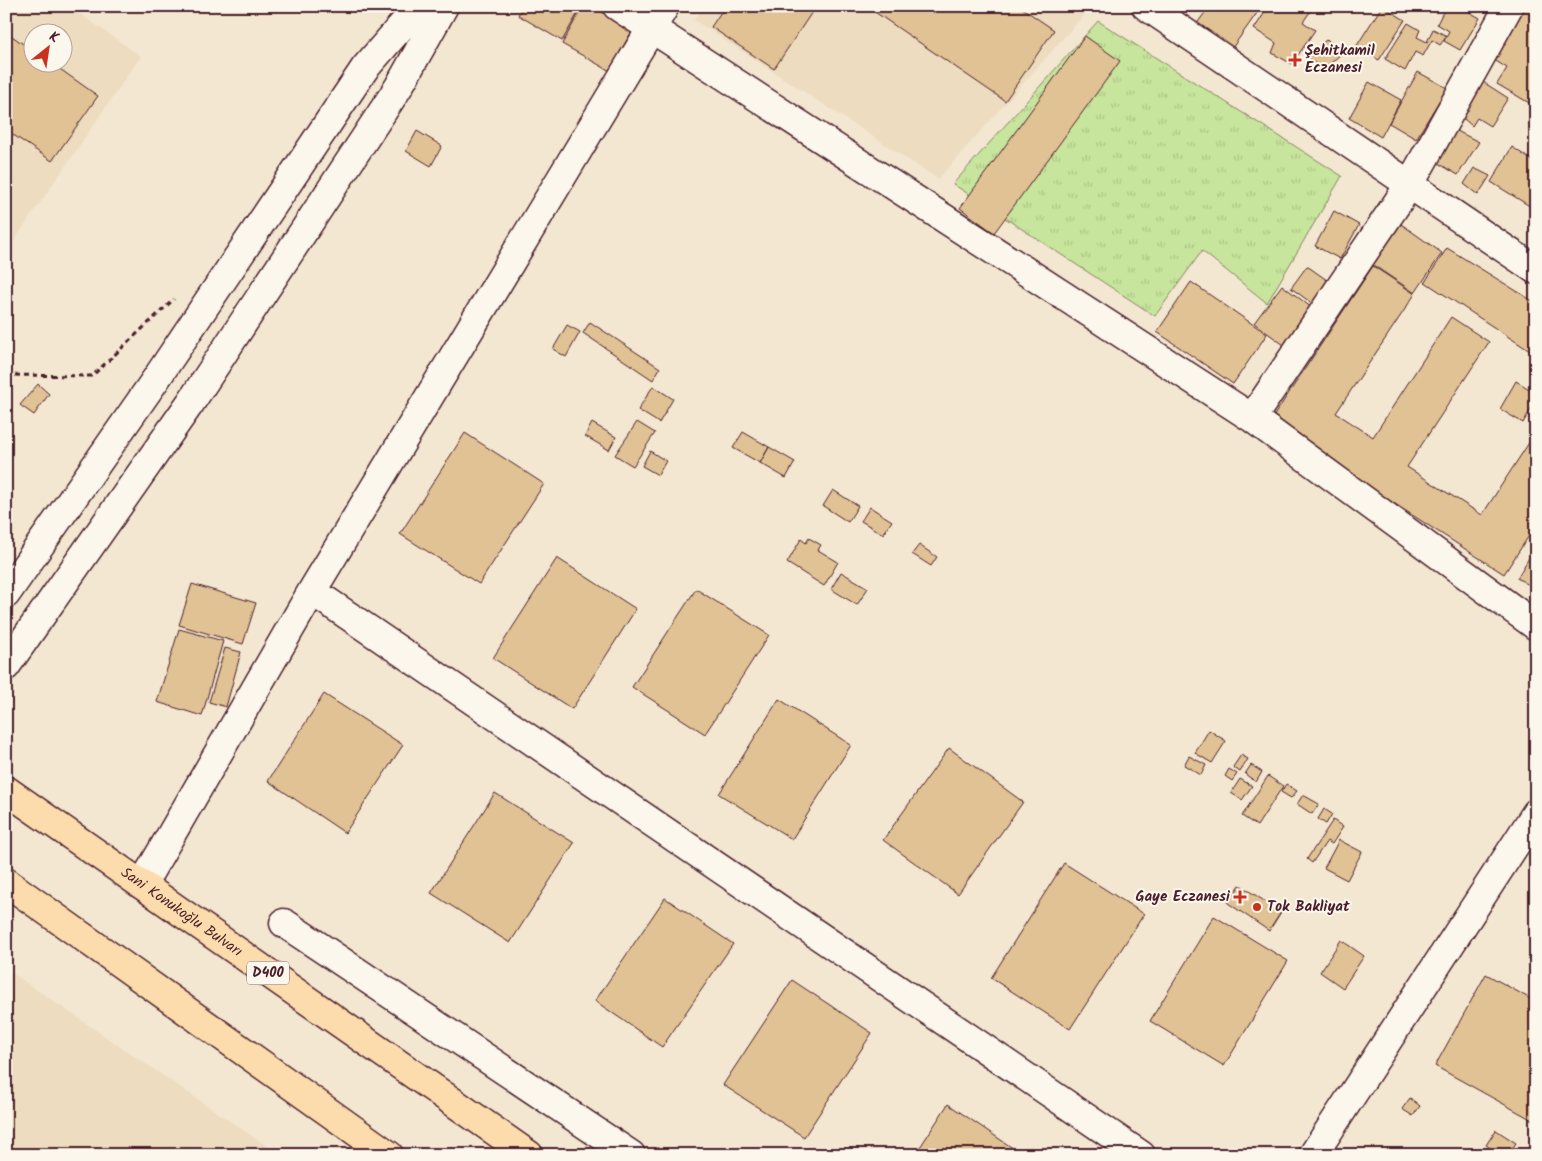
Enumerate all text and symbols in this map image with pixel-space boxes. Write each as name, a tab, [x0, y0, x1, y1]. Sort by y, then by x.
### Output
north arrow	[22, 22, 72, 72]
text: K	[45, 26, 64, 50]
place label: Şehitkamil Eczanesi	[1305, 39, 1375, 80]
marker: Şehitkamil Eczanesi	[1289, 54, 1301, 66]
street label: Sani Konukoğlu Bulvarı	[116, 861, 248, 964]
place label: Gaye Eczanesi	[1136, 885, 1231, 909]
marker: Gaye Eczanesi	[1234, 891, 1246, 903]
place label: Tok Bakliyat	[1267, 895, 1350, 919]
marker: Tok Bakliyat	[1251, 901, 1263, 913]
road number: D400	[247, 961, 289, 984]

